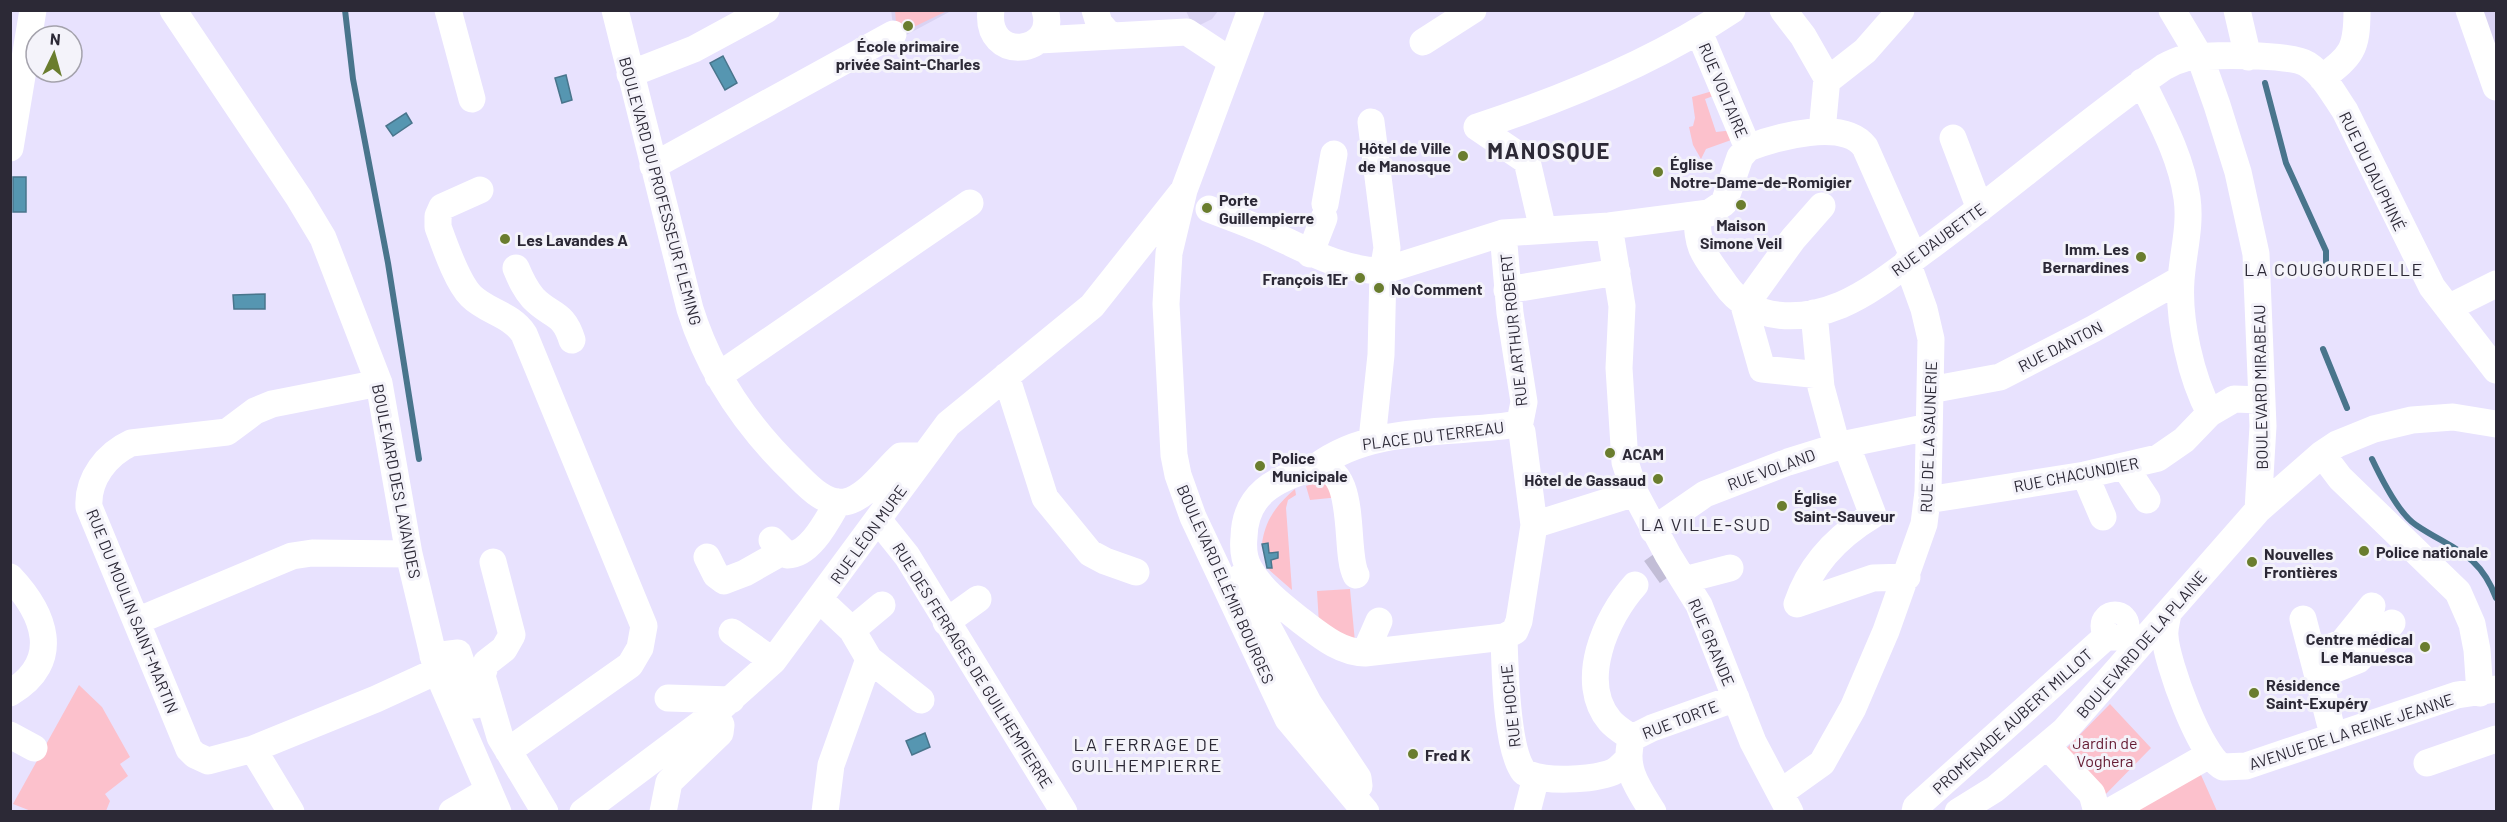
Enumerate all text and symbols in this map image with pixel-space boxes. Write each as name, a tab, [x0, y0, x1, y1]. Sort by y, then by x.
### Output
marker: École primaire privée Saint-Charles	[901, 19, 915, 33]
north arrow	[24, 24, 84, 84]
text: N	[49, 29, 61, 48]
place label: École primaire privée Saint-Charles	[836, 36, 980, 73]
street label: RUE VOLTAIRE	[1695, 40, 1753, 140]
street label: BOULEVARD DU PROFESSEUR FLEMING	[616, 55, 706, 327]
street label: RUE DU DAUPHINÉ	[2336, 108, 2410, 234]
district label: MANOSQUE	[1487, 137, 1611, 163]
place label: Hôtel de Ville de Manosque	[1358, 138, 1451, 175]
marker: Hôtel de Ville de Manosque	[1456, 149, 1470, 163]
place label: Église Notre-Dame-de-Romigier	[1670, 154, 1852, 191]
marker: Église Notre-Dame-de-Romigier	[1651, 165, 1665, 179]
place label: Porte Guillempierre	[1219, 190, 1314, 227]
marker: Maison Simone Veil	[1734, 198, 1748, 212]
street label: RUE D'AUBETTE	[1887, 198, 1989, 280]
marker: Porte Guillempierre	[1200, 201, 1214, 215]
place label: Maison Simone Veil	[1700, 215, 1782, 252]
place label: Les Lavandes A	[517, 230, 628, 249]
marker: Les Lavandes A	[498, 232, 512, 246]
place label: Imm. Les Bernardines	[2043, 239, 2129, 276]
marker: Imm. Les Bernardines	[2134, 250, 2148, 264]
street label: RUE ARTHUR ROBERT	[1496, 253, 1530, 407]
district label: LA COUGOURDELLE	[2244, 258, 2424, 280]
place label: François 1Er	[1262, 269, 1348, 288]
marker: François 1Er	[1353, 271, 1367, 285]
place label: No Comment	[1391, 279, 1483, 298]
marker: No Comment	[1372, 281, 1386, 295]
street label: BOULEVARD MIRABEAU	[2249, 304, 2271, 470]
street label: RUE DANTON	[2015, 317, 2105, 375]
street label: RUE DE LA SAUNERIE	[1916, 361, 1940, 513]
street label: BOULEVARD DES LAVANDES	[369, 382, 425, 580]
street label: PLACE DU TERREAU	[1361, 417, 1505, 453]
place label: ACAM	[1622, 444, 1664, 463]
street label: RUE VOLAND	[1725, 444, 1817, 494]
marker: ACAM	[1603, 446, 1617, 460]
place label: Police Municipale	[1272, 448, 1348, 485]
street label: RUE CHACUNDIER	[2012, 453, 2140, 495]
marker: Police Municipale	[1253, 459, 1267, 473]
place label: Hôtel de Gassaud	[1524, 470, 1646, 489]
marker: Hôtel de Gassaud	[1651, 472, 1665, 486]
street label: RUE LÉON MURE	[826, 481, 910, 587]
street label: BOULEVARD ELÉMIR BOURGES	[1173, 482, 1279, 686]
place label: Église Saint-Sauveur	[1794, 488, 1895, 525]
marker: Église Saint-Sauveur	[1775, 499, 1789, 513]
street label: RUE DU MOULIN SAINT-MARTIN	[83, 506, 183, 716]
district label: LA VILLE-SUD	[1641, 513, 1771, 535]
street label: RUE DES FERRAGES DE GUILHEMPIERRE	[889, 539, 1057, 791]
place label: Police nationale	[2376, 542, 2489, 561]
place label: Nouvelles Frontières	[2264, 544, 2338, 581]
marker: Police nationale	[2357, 544, 2371, 558]
marker: Nouvelles Frontières	[2245, 555, 2259, 569]
street label: BOULEVARD DE LA PLAINE	[2072, 567, 2210, 721]
street label: RUE GRANDE	[1685, 595, 1739, 689]
place label: Centre médical Le Manuesca	[2306, 629, 2413, 666]
marker: Centre médical Le Manuesca	[2418, 640, 2432, 654]
street label: PROMENADE AUBERT MILLOT	[1928, 644, 2096, 798]
street label: RUE HOCHE	[1496, 664, 1524, 748]
place label: Résidence Saint-Exupéry	[2266, 675, 2368, 712]
marker: Résidence Saint-Exupéry	[2247, 686, 2261, 700]
street label: AVENUE DE LA REINE JEANNE	[2246, 689, 2456, 773]
street label: RUE TORTE	[1639, 696, 1721, 742]
district label: LA FERRAGE DE GUILHEMPIERRE	[1071, 733, 1223, 776]
park label: Jardin de Voghera	[2072, 733, 2138, 770]
place label: Fred K	[1425, 745, 1470, 764]
marker: Fred K	[1406, 747, 1420, 761]

